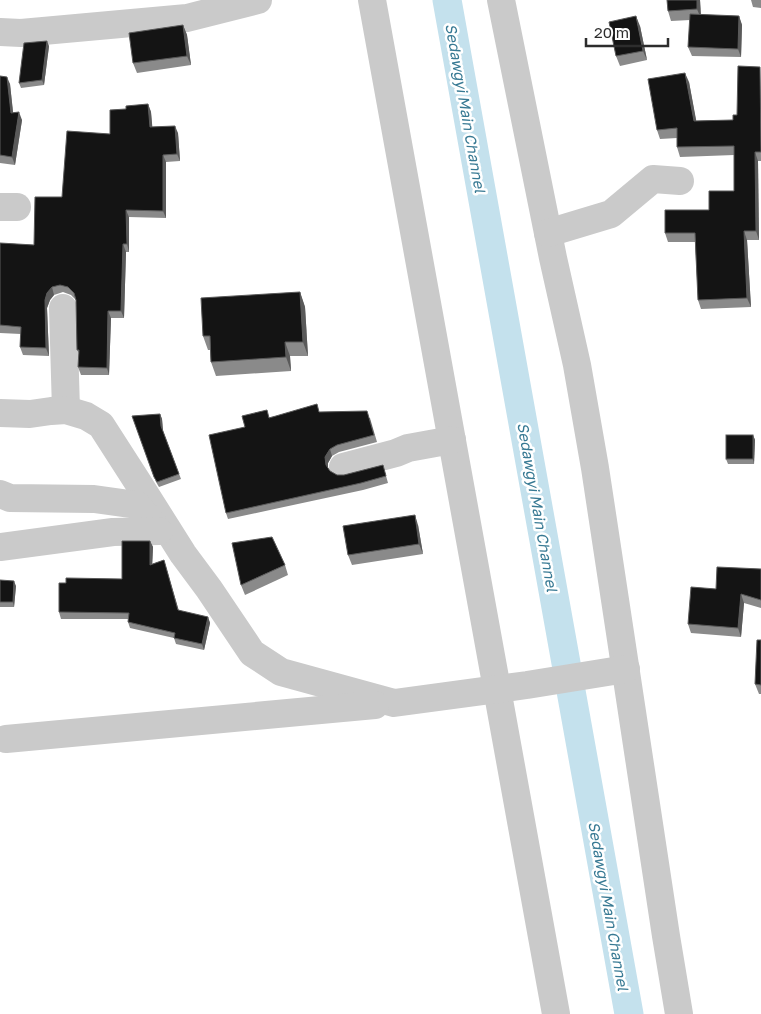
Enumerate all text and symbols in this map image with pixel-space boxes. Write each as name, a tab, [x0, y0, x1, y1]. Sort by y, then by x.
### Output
scale bar	[586, 15, 668, 47]
water label: Sedawgyi Main Channel	[441, 22, 490, 195]
text: 20 m	[594, 23, 629, 41]
water label: Sedawgyi Main Channel	[513, 421, 562, 594]
water label: Sedawgyi Main Channel	[584, 820, 633, 993]

